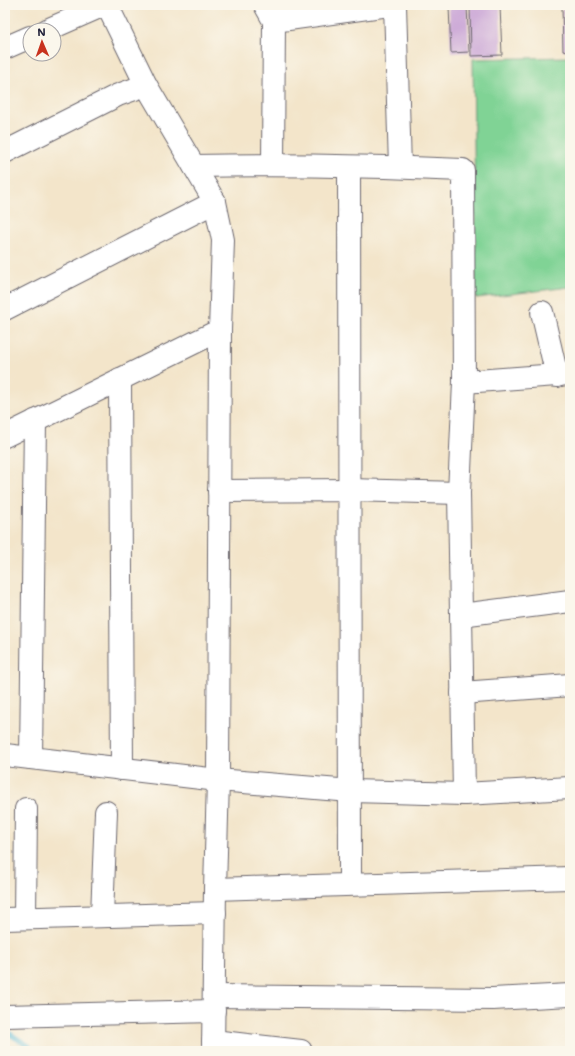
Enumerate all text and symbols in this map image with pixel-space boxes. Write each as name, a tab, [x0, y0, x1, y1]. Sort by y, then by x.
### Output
north arrow	[22, 22, 62, 62]
text: N	[37, 24, 46, 39]

